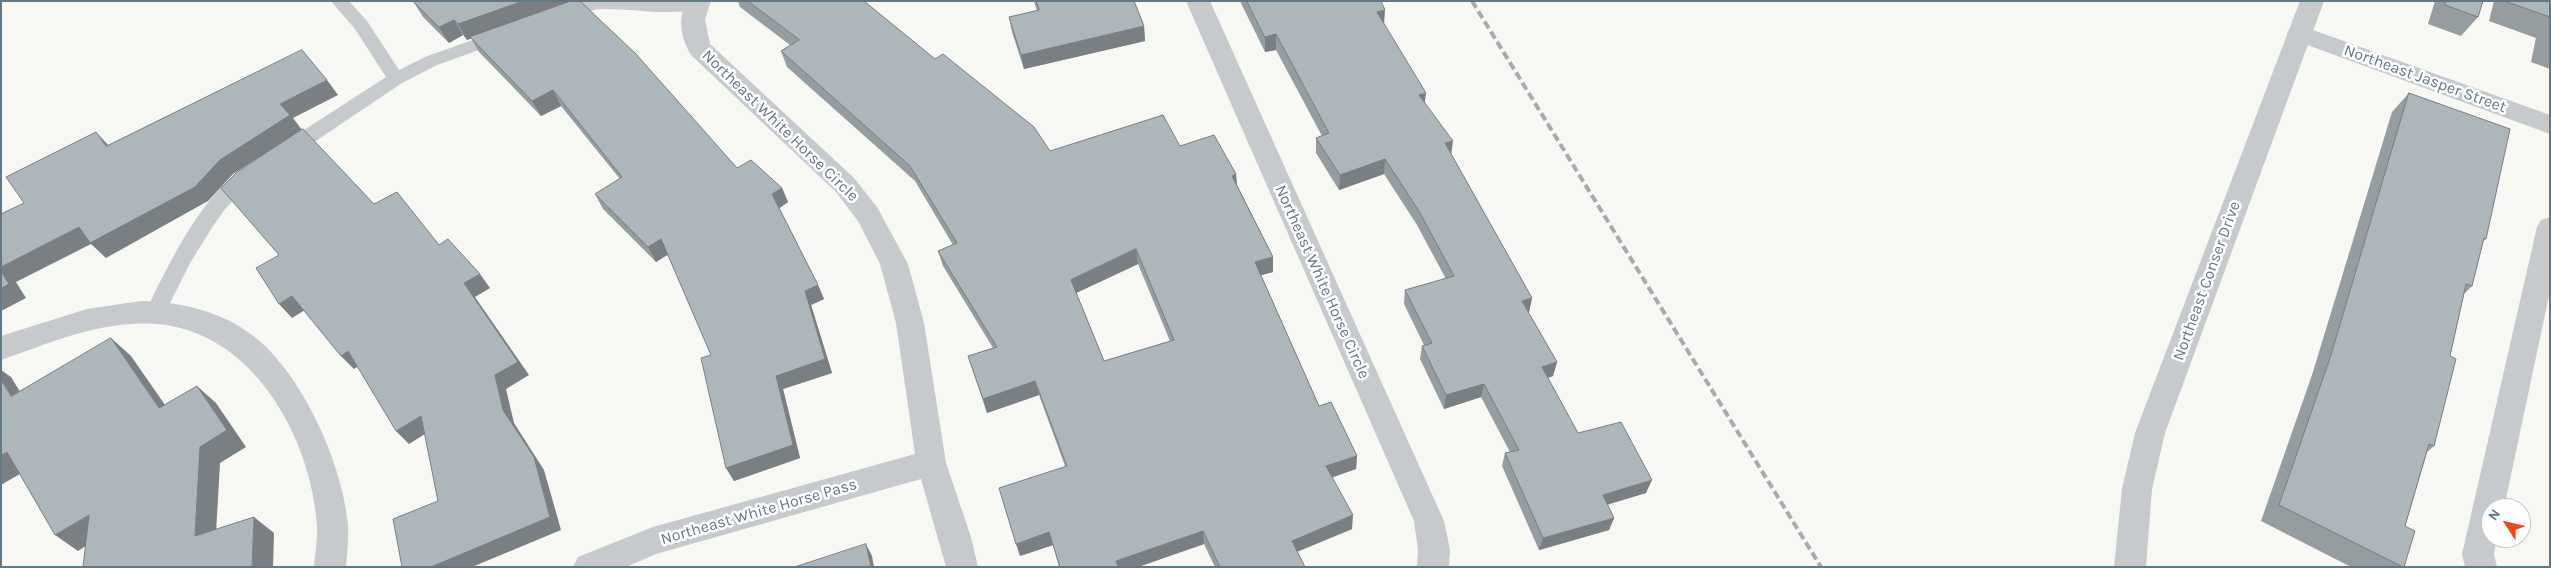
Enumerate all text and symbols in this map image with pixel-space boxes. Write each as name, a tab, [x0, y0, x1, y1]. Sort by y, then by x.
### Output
street label: Northeast Jasper Street	[2341, 41, 2509, 117]
street label: Northeast White Horse Circle	[698, 46, 862, 206]
street label: Northeast White Horse Circle	[1270, 182, 1374, 382]
street label: Northeast Conser Drive	[2169, 199, 2245, 363]
street label: Northeast White Horse Pass	[659, 475, 859, 549]
north arrow	[2481, 498, 2531, 548]
text: N	[2484, 506, 2504, 524]

